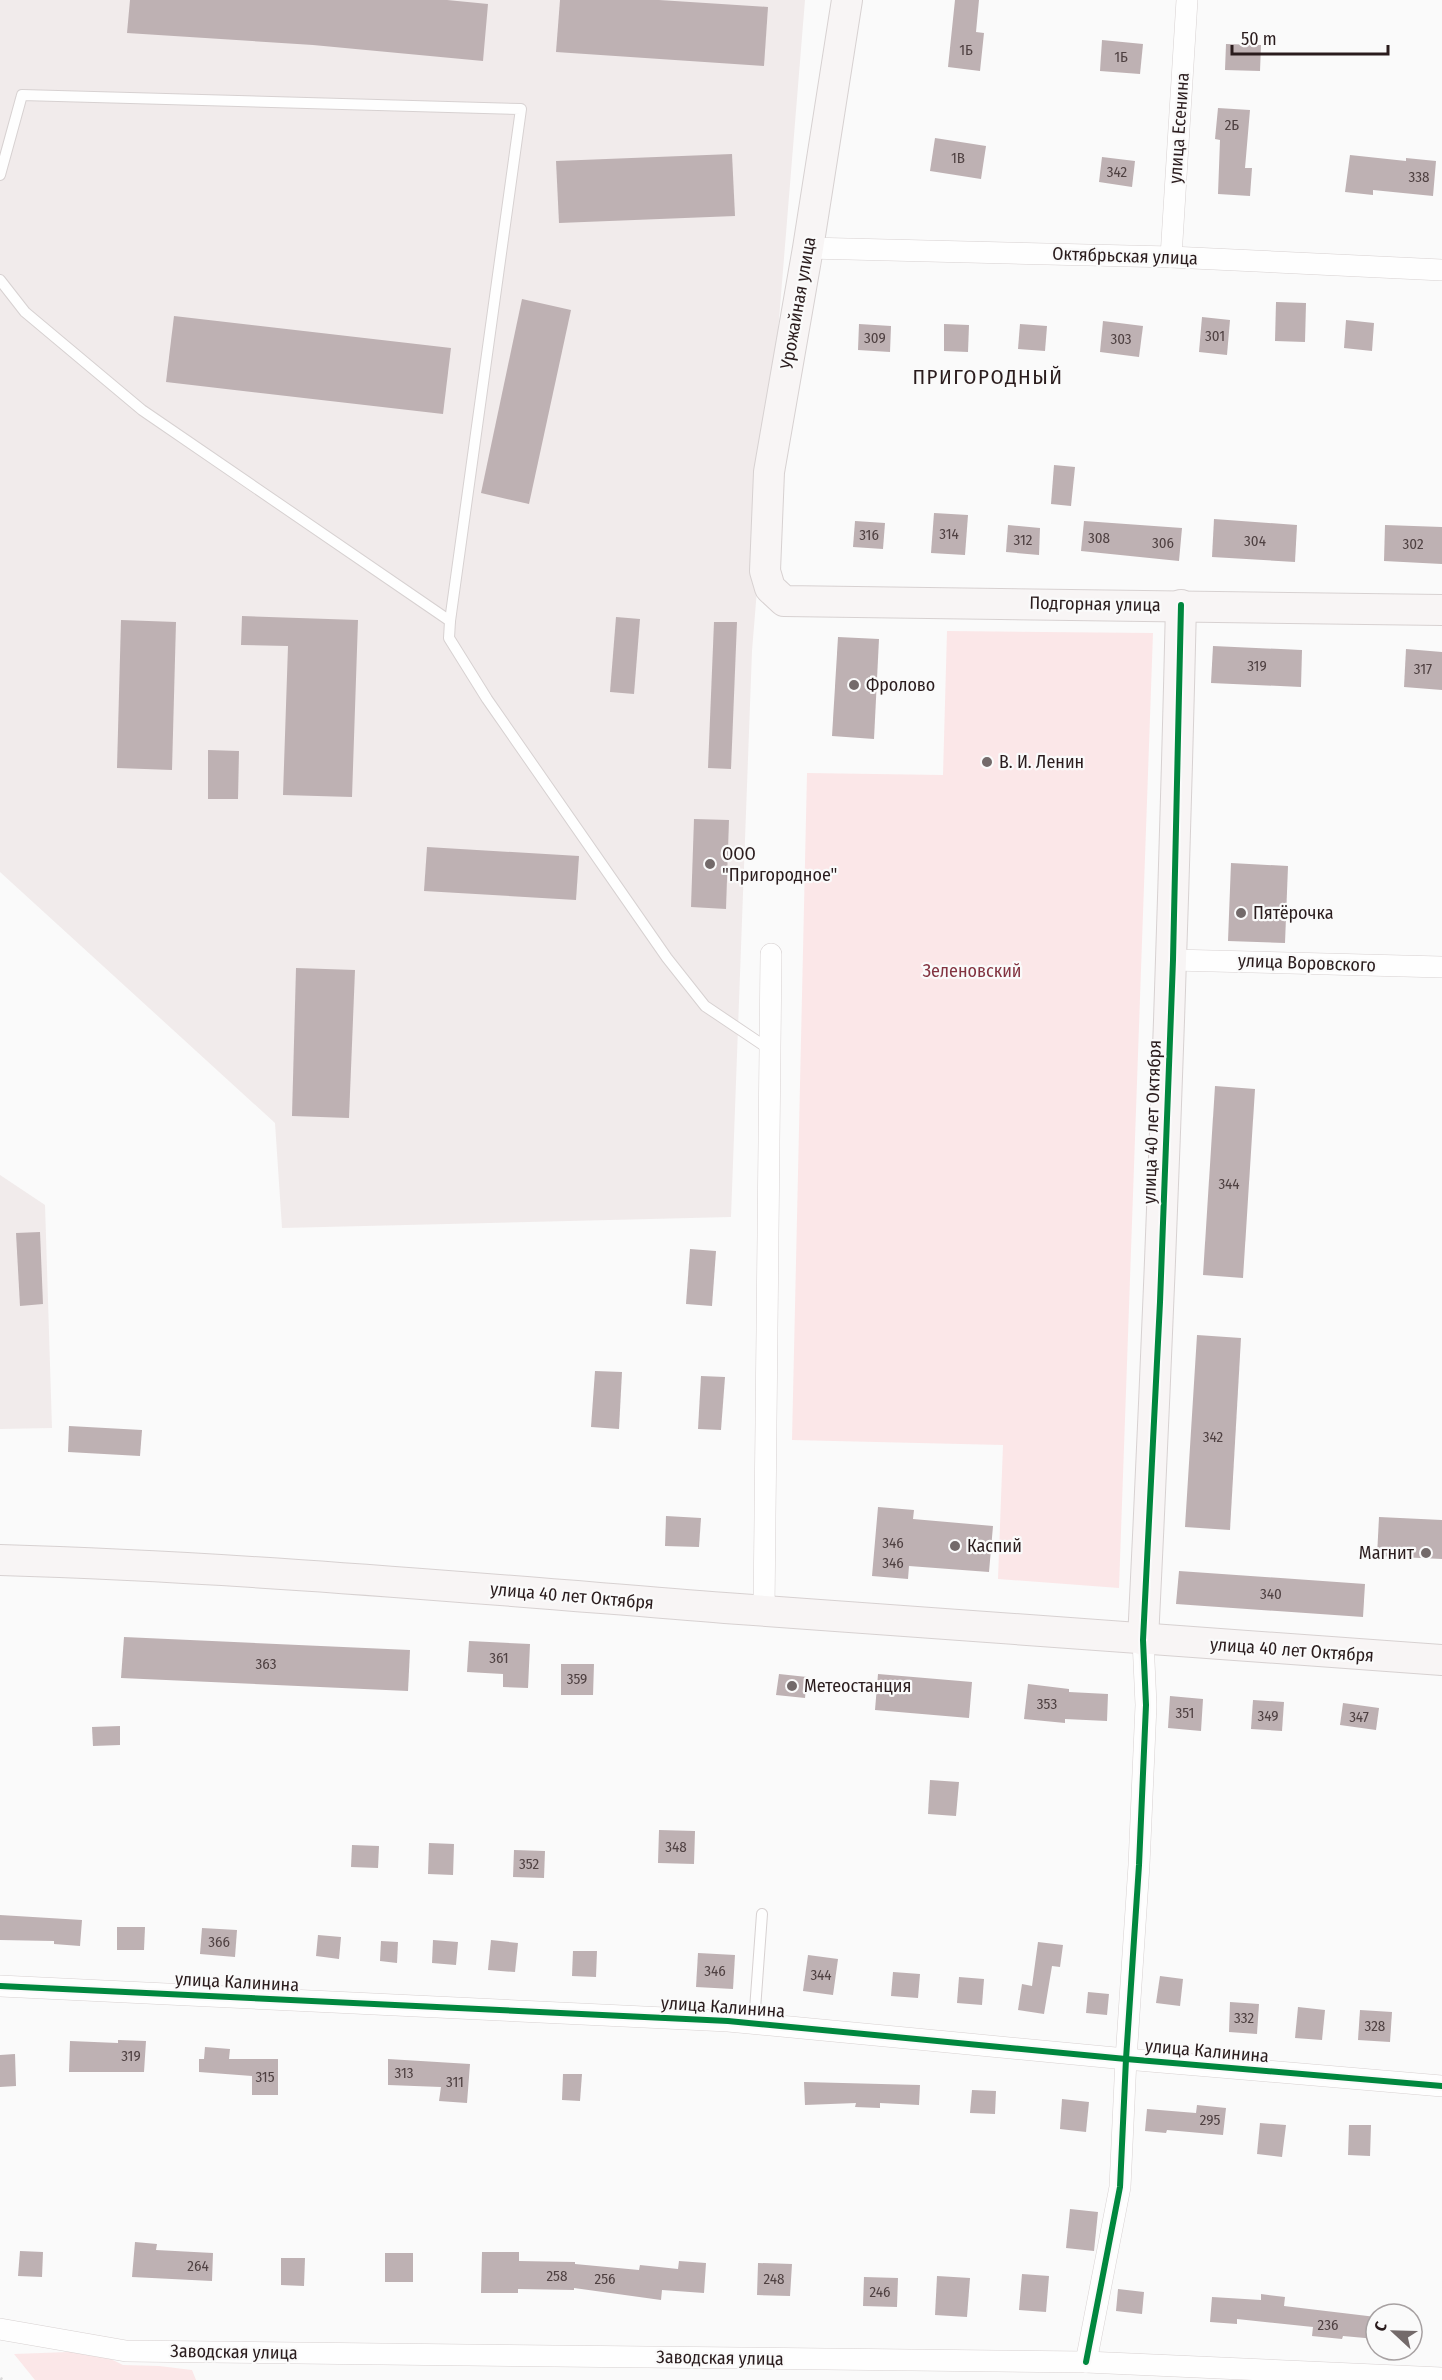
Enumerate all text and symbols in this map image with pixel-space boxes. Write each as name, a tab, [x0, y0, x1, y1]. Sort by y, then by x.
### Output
scale bar	[1232, 18, 1388, 56]
text: 50 m	[1241, 28, 1277, 50]
house number: 1Б	[959, 41, 973, 59]
house number: 1Б	[1114, 48, 1128, 66]
street label: улица Есенина	[1164, 72, 1194, 184]
house number: 2Б	[1225, 116, 1239, 134]
house number: 1В	[951, 149, 965, 167]
house number: 342	[1107, 163, 1128, 181]
house number: 338	[1408, 168, 1430, 186]
street label: Урожайная улица	[775, 235, 821, 372]
street label: Октябрьская улица	[1052, 242, 1198, 270]
house number: 301	[1205, 327, 1225, 345]
house number: 309	[864, 329, 886, 347]
house number: 303	[1110, 330, 1132, 348]
district label: ПРИГОРОДНЫЙ	[912, 364, 1064, 390]
house number: 314	[939, 525, 959, 543]
house number: 316	[859, 526, 879, 544]
house number: 308	[1088, 529, 1110, 547]
house number: 312	[1014, 531, 1033, 549]
house number: 304	[1244, 532, 1266, 550]
house number: 306	[1152, 534, 1174, 552]
house number: 302	[1402, 535, 1424, 553]
street label: Подгорная улица	[1029, 592, 1161, 616]
house number: 319	[1247, 657, 1267, 675]
house number: 317	[1414, 660, 1432, 678]
place label: Фролово	[866, 674, 935, 696]
marker: Фролово	[847, 678, 861, 692]
place label: В. И. Ленин	[999, 751, 1084, 773]
marker: В. И. Ленин	[980, 755, 994, 769]
place label: ООО "Пригородное"	[722, 843, 837, 886]
marker: ООО "Пригородное"	[703, 857, 717, 871]
place label: Пятёрочка	[1253, 902, 1334, 924]
marker: Пятёрочка	[1234, 906, 1248, 920]
street label: улица Воровского	[1238, 950, 1376, 976]
park label: Зеленовский	[923, 960, 1021, 982]
street label: улица 40 лет Октября	[1138, 1040, 1166, 1204]
house number: 344	[1218, 1175, 1240, 1193]
house number: 342	[1203, 1428, 1224, 1446]
house number: 346	[882, 1534, 904, 1552]
place label: Каспий	[967, 1535, 1022, 1557]
marker: Каспий	[948, 1539, 962, 1553]
place label: Магнит	[1359, 1542, 1415, 1564]
marker: Магнит	[1419, 1546, 1433, 1560]
house number: 346	[882, 1554, 904, 1572]
street label: улица 40 лет Октября	[489, 1578, 655, 1614]
house number: 340	[1260, 1585, 1282, 1603]
street label: улица 40 лет Октября	[1209, 1633, 1375, 1667]
house number: 361	[489, 1649, 509, 1667]
house number: 363	[256, 1655, 277, 1673]
house number: 359	[567, 1670, 587, 1688]
place label: Метеостанция	[804, 1675, 911, 1697]
marker: Метеостанция	[785, 1679, 799, 1693]
house number: 353	[1037, 1695, 1057, 1713]
house number: 351	[1176, 1704, 1194, 1722]
house number: 349	[1258, 1707, 1278, 1725]
house number: 347	[1349, 1708, 1369, 1726]
house number: 348	[665, 1838, 687, 1856]
house number: 352	[519, 1855, 539, 1873]
house number: 366	[208, 1933, 230, 1951]
house number: 346	[704, 1962, 726, 1980]
house number: 344	[810, 1966, 832, 1984]
street label: улица Калинина	[174, 1968, 300, 1996]
street label: улица Калинина	[660, 1992, 786, 2022]
house number: 332	[1234, 2009, 1254, 2027]
house number: 328	[1365, 2017, 1385, 2035]
street label: улица Калинина	[1144, 2035, 1270, 2067]
house number: 319	[121, 2047, 141, 2065]
house number: 313	[394, 2064, 414, 2082]
house number: 315	[255, 2068, 275, 2086]
house number: 311	[446, 2073, 464, 2091]
house number: 295	[1200, 2111, 1220, 2129]
house number: 264	[187, 2257, 209, 2275]
house number: 258	[546, 2267, 568, 2285]
house number: 256	[595, 2270, 615, 2288]
house number: 248	[763, 2270, 785, 2288]
house number: 246	[869, 2283, 891, 2301]
north arrow	[1364, 2302, 1424, 2362]
house number: 236	[1318, 2316, 1338, 2334]
text: С	[1370, 2319, 1391, 2334]
street label: Заводская улица	[170, 2340, 298, 2364]
street label: Заводская улица	[656, 2346, 784, 2370]

